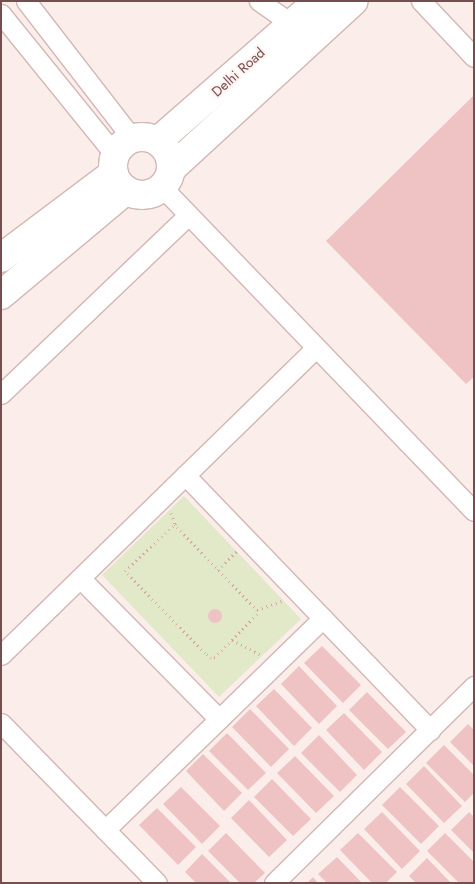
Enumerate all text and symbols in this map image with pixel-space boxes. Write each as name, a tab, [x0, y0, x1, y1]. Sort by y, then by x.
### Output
street label: Delhi Road	[208, 44, 268, 100]

